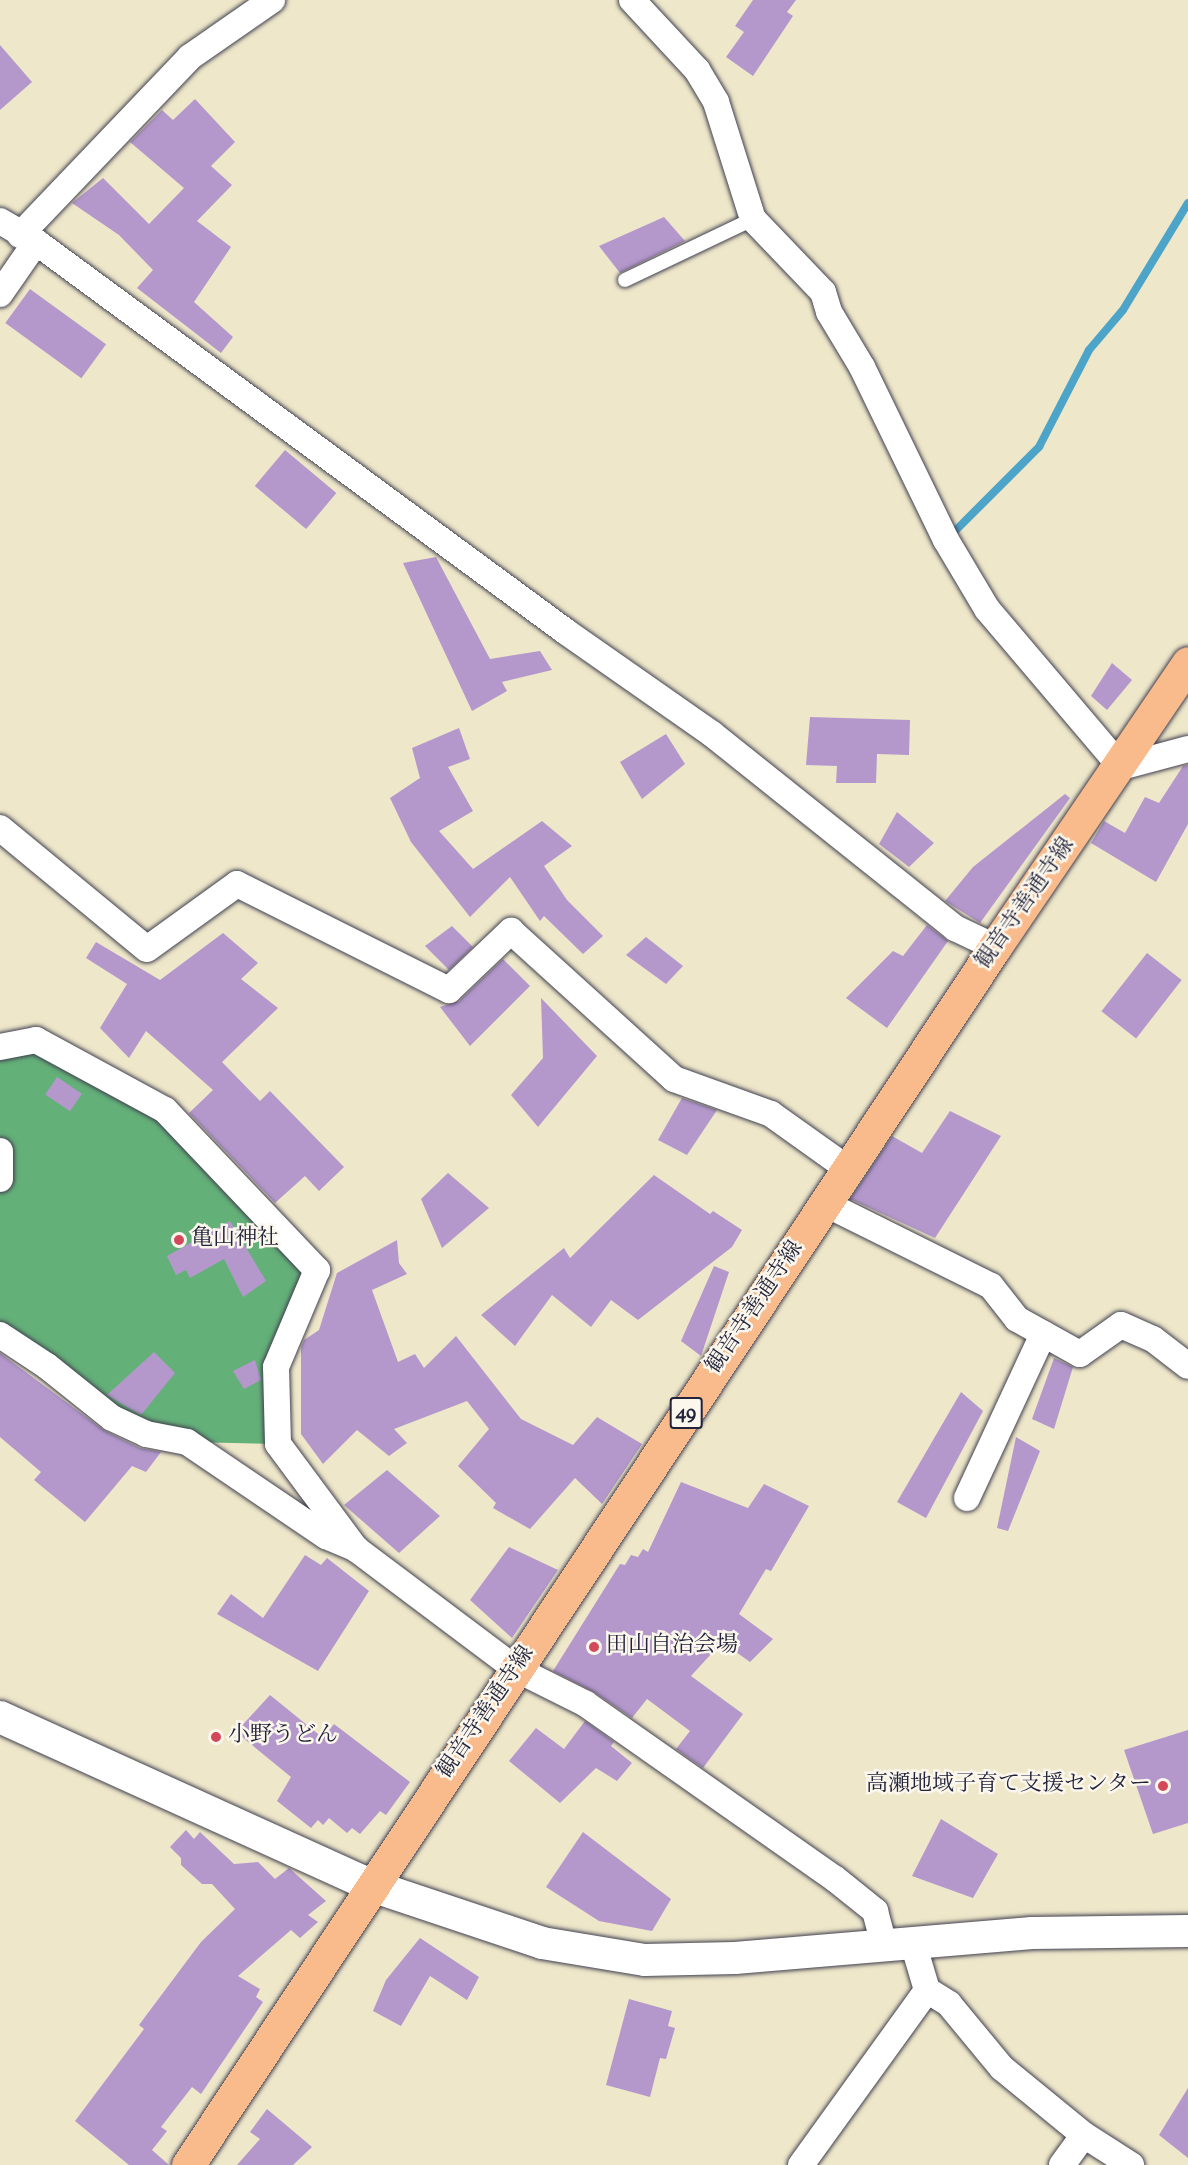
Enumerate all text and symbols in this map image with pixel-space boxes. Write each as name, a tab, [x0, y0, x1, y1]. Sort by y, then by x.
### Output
street label: 観音寺善通寺線	[971, 833, 1081, 975]
place label: 亀山神社	[191, 1227, 279, 1253]
marker: 亀山神社	[172, 1233, 186, 1247]
street label: 観音寺善通寺線	[702, 1237, 810, 1379]
road number: 49	[670, 1395, 702, 1431]
place label: 田山自治会場	[606, 1634, 738, 1660]
marker: 田山自治会場	[587, 1640, 601, 1654]
street label: 観音寺善通寺線	[433, 1642, 541, 1784]
place label: 小野うどん	[228, 1724, 338, 1750]
marker: 小野うどん	[209, 1730, 223, 1744]
place label: 高瀬地域子育て支援センター	[865, 1773, 1151, 1799]
marker: 高瀬地域子育て支援センター	[1156, 1779, 1170, 1793]

